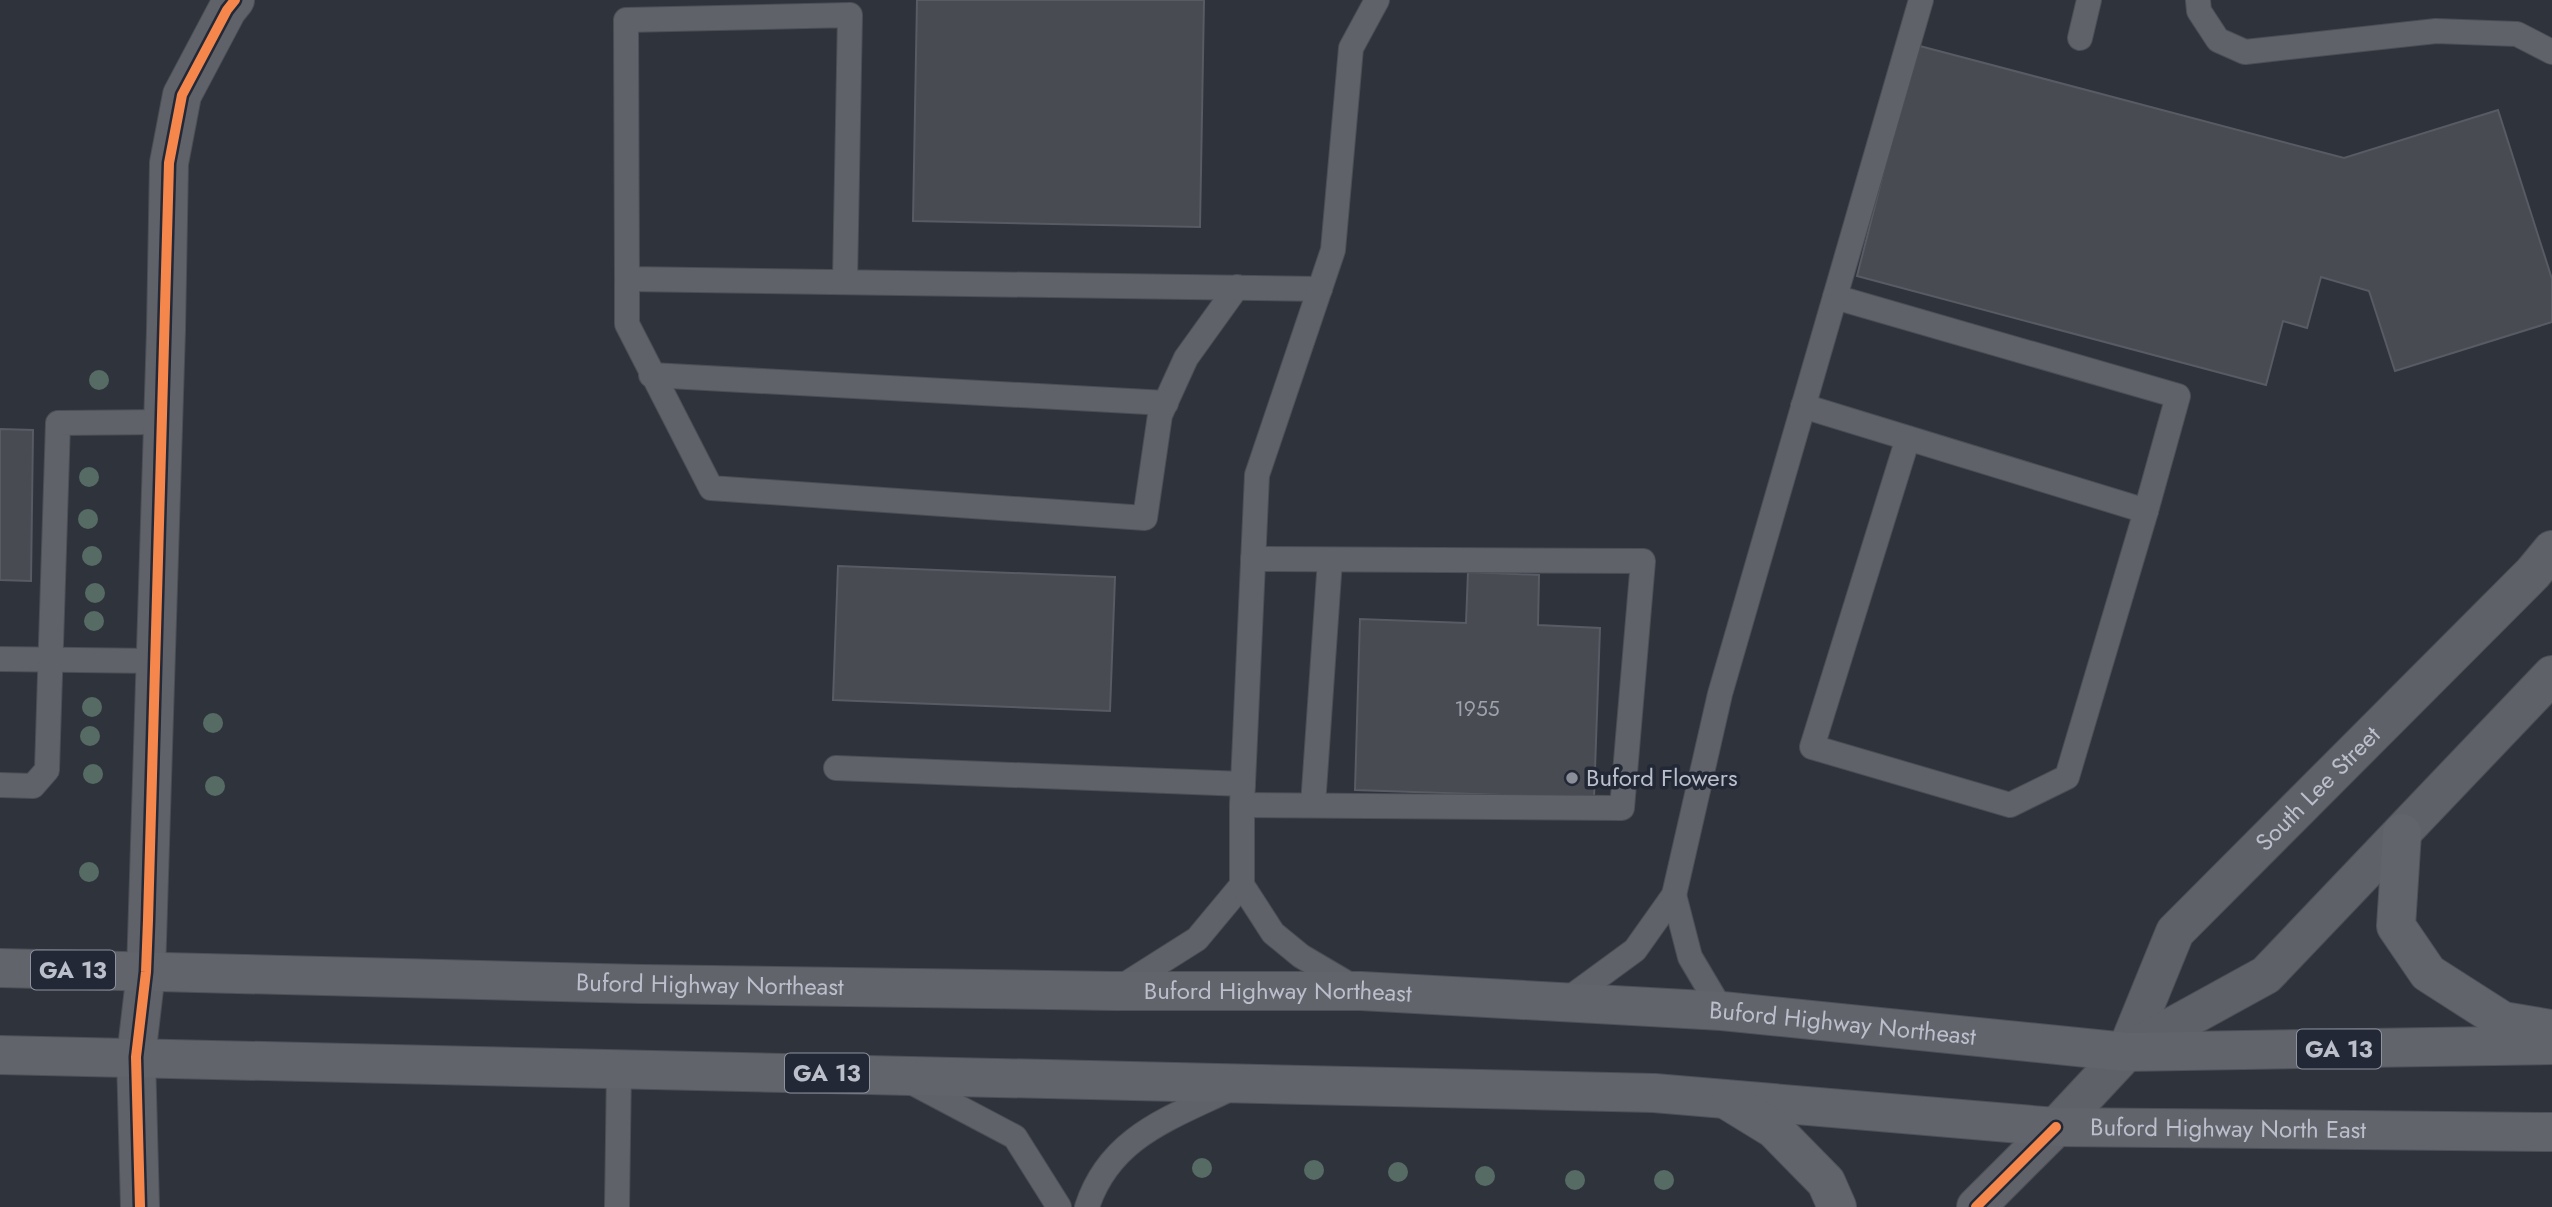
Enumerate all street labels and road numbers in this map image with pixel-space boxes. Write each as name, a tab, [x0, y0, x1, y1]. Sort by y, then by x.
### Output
street label: South Lee Street	[2247, 718, 2388, 859]
road number: GA 13	[31, 951, 115, 990]
street label: Buford Highway Northeast	[575, 964, 844, 1004]
street label: Buford Highway Northeast	[1144, 973, 1413, 1011]
street label: Buford Highway Northeast	[1708, 992, 1978, 1054]
road number: GA 13	[2297, 1030, 2381, 1068]
road number: GA 13	[785, 1054, 869, 1092]
street label: Buford Highway North East	[2090, 1109, 2367, 1147]

